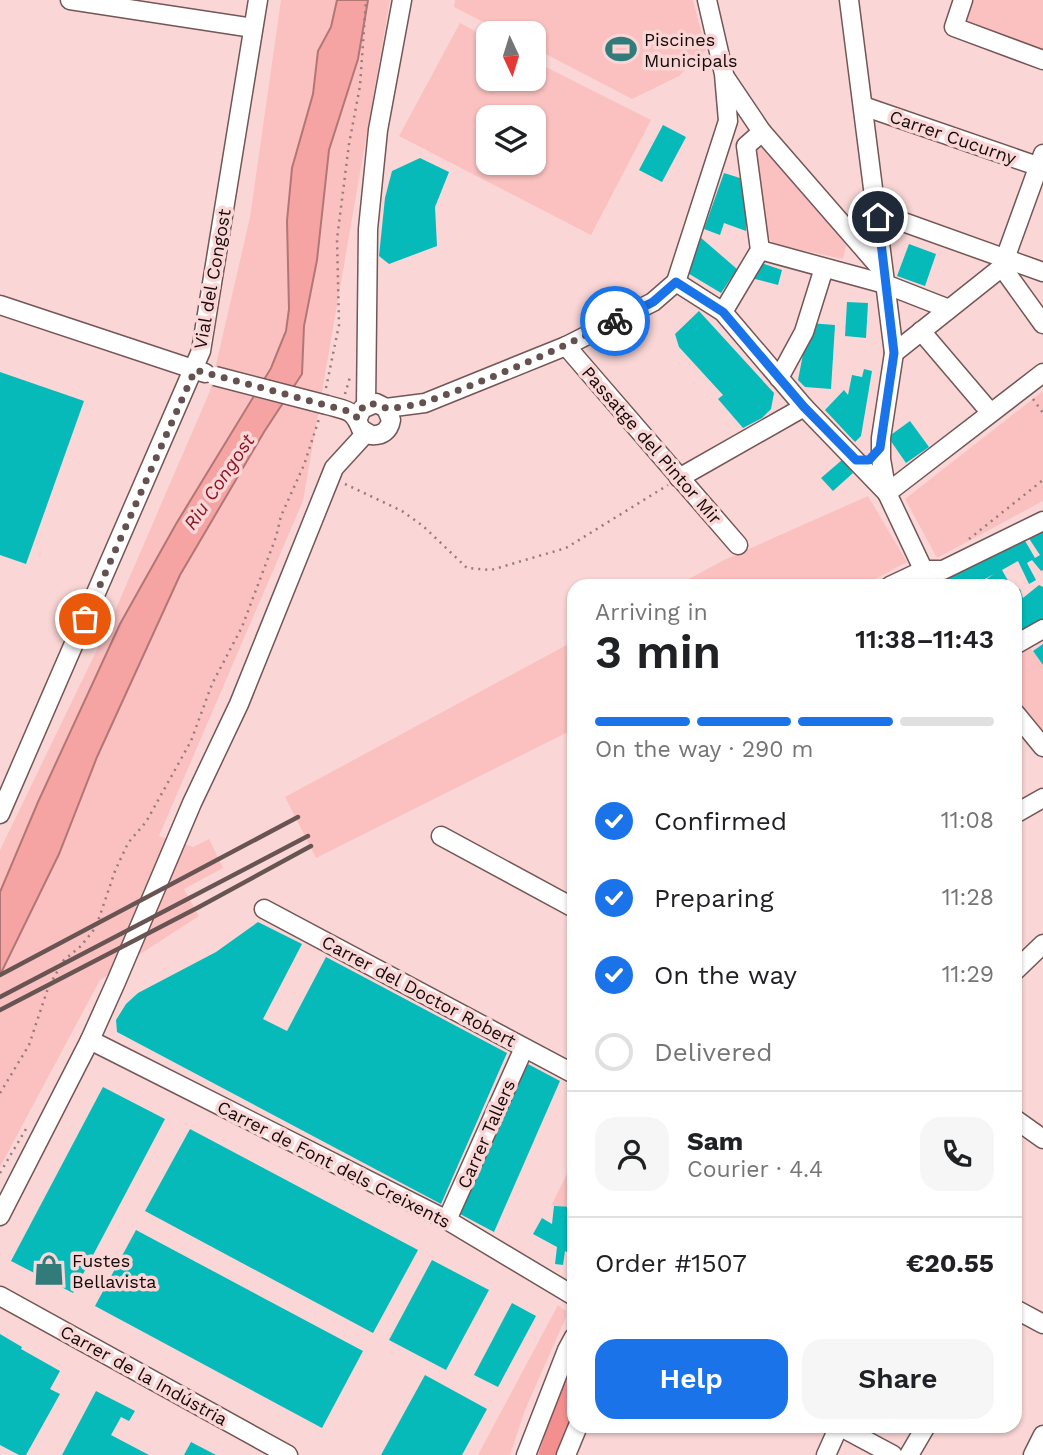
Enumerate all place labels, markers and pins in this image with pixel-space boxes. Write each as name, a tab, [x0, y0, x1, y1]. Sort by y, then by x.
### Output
place label: Piscines Municipals	[644, 29, 738, 71]
sports icon: Piscines Municipals	[604, 32, 638, 66]
pin	[848, 187, 908, 247]
pin	[55, 589, 115, 649]
place label: Fustes Bellavista	[72, 1250, 156, 1292]
shop icon: Fustes Bellavista	[32, 1253, 66, 1287]

